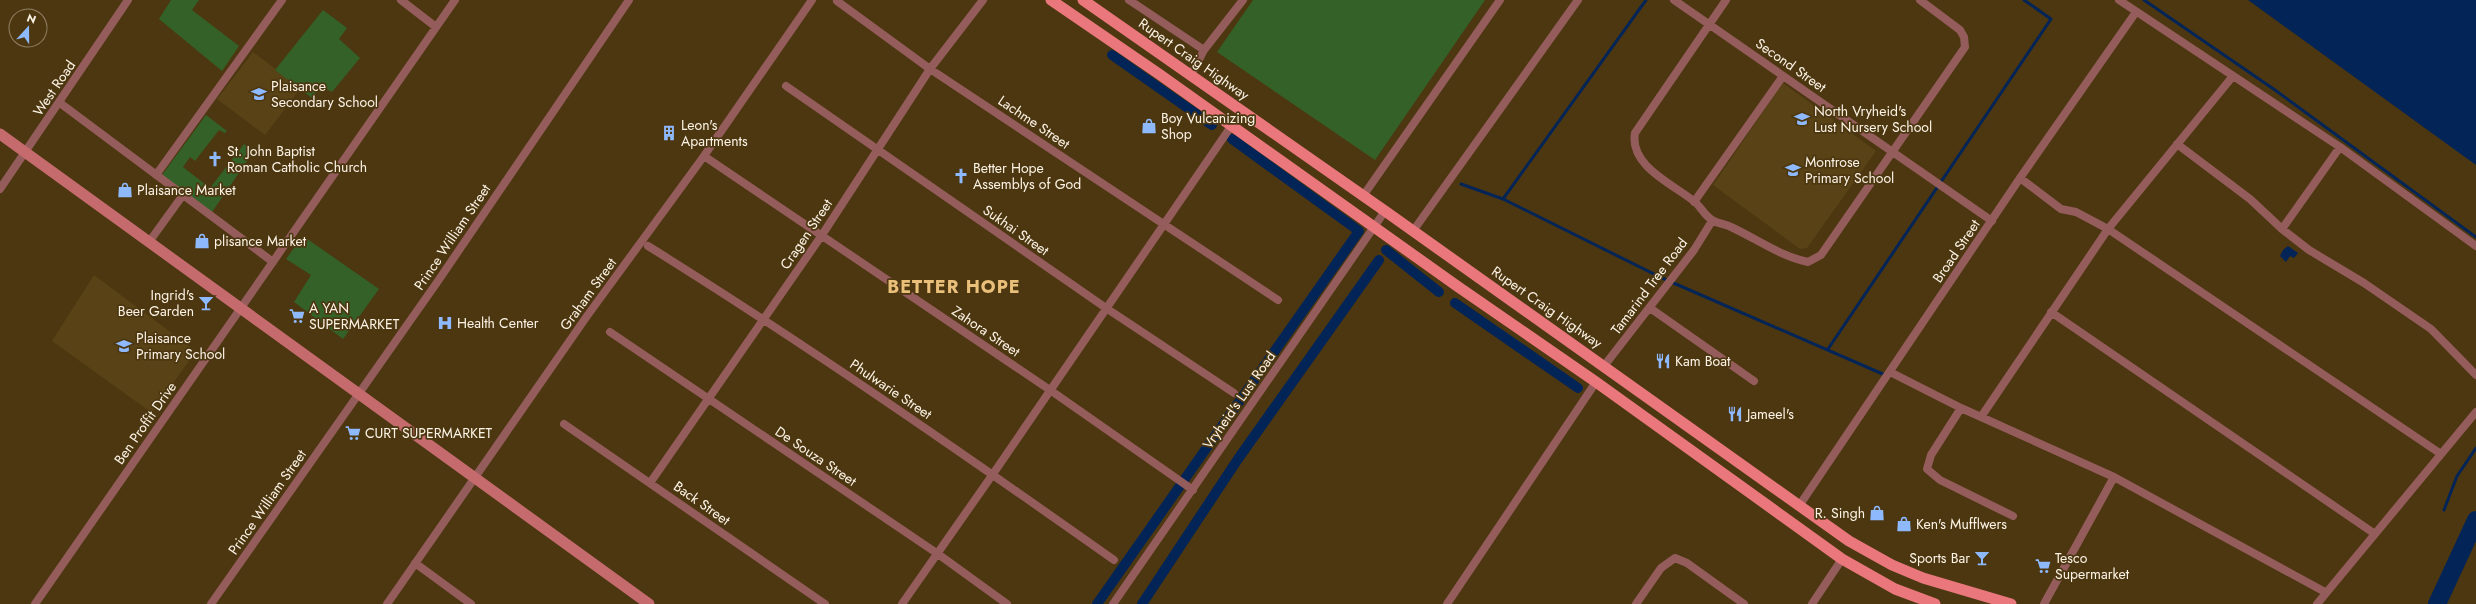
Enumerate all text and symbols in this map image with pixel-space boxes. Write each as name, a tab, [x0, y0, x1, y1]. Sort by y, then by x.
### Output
north arrow	[8, 8, 48, 48]
text: N	[25, 10, 39, 28]
street label: Rupert Craig Highway	[1135, 13, 1254, 105]
street label: Second Street	[1752, 33, 1831, 97]
street label: West Road	[28, 56, 80, 120]
place label: Plaisance Secondary School	[271, 76, 378, 112]
school or university icon: Plaisance Secondary School	[250, 85, 268, 103]
street label: Lachme Street	[994, 91, 1074, 154]
place label: North Vryheid's Lust Nursery School	[1814, 101, 1932, 137]
place label: Boy Vulcanizing Shop	[1161, 108, 1255, 144]
school or university icon: North Vryheid's Lust Nursery School	[1793, 110, 1811, 128]
place label: Leon's Apartments	[681, 115, 748, 151]
shop icon: Boy Vulcanizing Shop	[1140, 117, 1158, 135]
building icon: Leon's Apartments	[660, 124, 678, 142]
place label: St. John Baptist Roman Catholic Church	[227, 141, 367, 177]
church icon: St. John Baptist Roman Catholic Church	[206, 150, 224, 168]
place label: Montrose Primary School	[1805, 152, 1894, 188]
place label: Better Hope Assemblys of God	[973, 158, 1081, 194]
school or university icon: Montrose Primary School	[1784, 161, 1802, 179]
church icon: Better Hope Assemblys of God	[952, 167, 970, 185]
street label: Prince William Street	[409, 179, 495, 294]
place label: Plaisance Market	[137, 180, 236, 200]
shop icon: Plaisance Market	[116, 181, 134, 199]
street label: Cragen Street	[775, 194, 837, 273]
street label: Sukhai Street	[979, 200, 1054, 260]
street label: Broad Street	[1927, 215, 1985, 287]
place label: plisance Market	[214, 231, 307, 251]
shop icon: plisance Market	[193, 232, 211, 250]
street label: Tamarind Tree Road	[1606, 234, 1692, 338]
street label: Graham Street	[555, 253, 621, 334]
street label: Rupert Craig Highway	[1488, 261, 1607, 353]
district label: BETTER HOPE	[887, 274, 1021, 300]
place label: Ingrid's Beer Garden	[118, 285, 194, 321]
bar icon: Ingrid's Beer Garden	[197, 294, 215, 312]
place label: A YAN SUPERMARKET	[309, 298, 400, 334]
street label: Zahora Street	[948, 301, 1025, 362]
supermarket icon: A YAN SUPERMARKET	[288, 307, 306, 325]
place label: Health Center	[457, 313, 539, 333]
hospital icon: Health Center	[436, 314, 454, 332]
place label: Plaisance Primary School	[136, 328, 225, 364]
school or university icon: Plaisance Primary School	[115, 337, 133, 355]
street label: Vryheid's Lust Road	[1198, 347, 1280, 453]
place label: Kam Boat	[1675, 351, 1731, 371]
restaurant icon: Kam Boat	[1654, 352, 1672, 370]
street label: Phulwarie Street	[846, 354, 937, 424]
street label: Ben Proffit Drive	[109, 378, 181, 468]
place label: Jameel's	[1745, 404, 1794, 424]
restaurant icon: Jameel's	[1726, 405, 1744, 423]
street label: De Souza Street	[771, 421, 861, 491]
place label: CURT SUPERMARKET	[365, 423, 493, 443]
supermarket icon: CURT SUPERMARKET	[344, 424, 362, 442]
street label: Prince William Street	[223, 445, 311, 559]
street label: Back Street	[670, 476, 735, 530]
place label: R. Singh	[1815, 503, 1865, 523]
shop icon: R. Singh	[1868, 504, 1886, 522]
place label: Ken's Mufflwers	[1916, 514, 2007, 534]
shop icon: Ken's Mufflwers	[1895, 515, 1913, 533]
place label: Sports Bar	[1909, 548, 1970, 568]
place label: Tesco Supermarket	[2055, 548, 2130, 584]
bar icon: Sports Bar	[1973, 549, 1991, 567]
supermarket icon: Tesco Supermarket	[2034, 557, 2052, 575]

